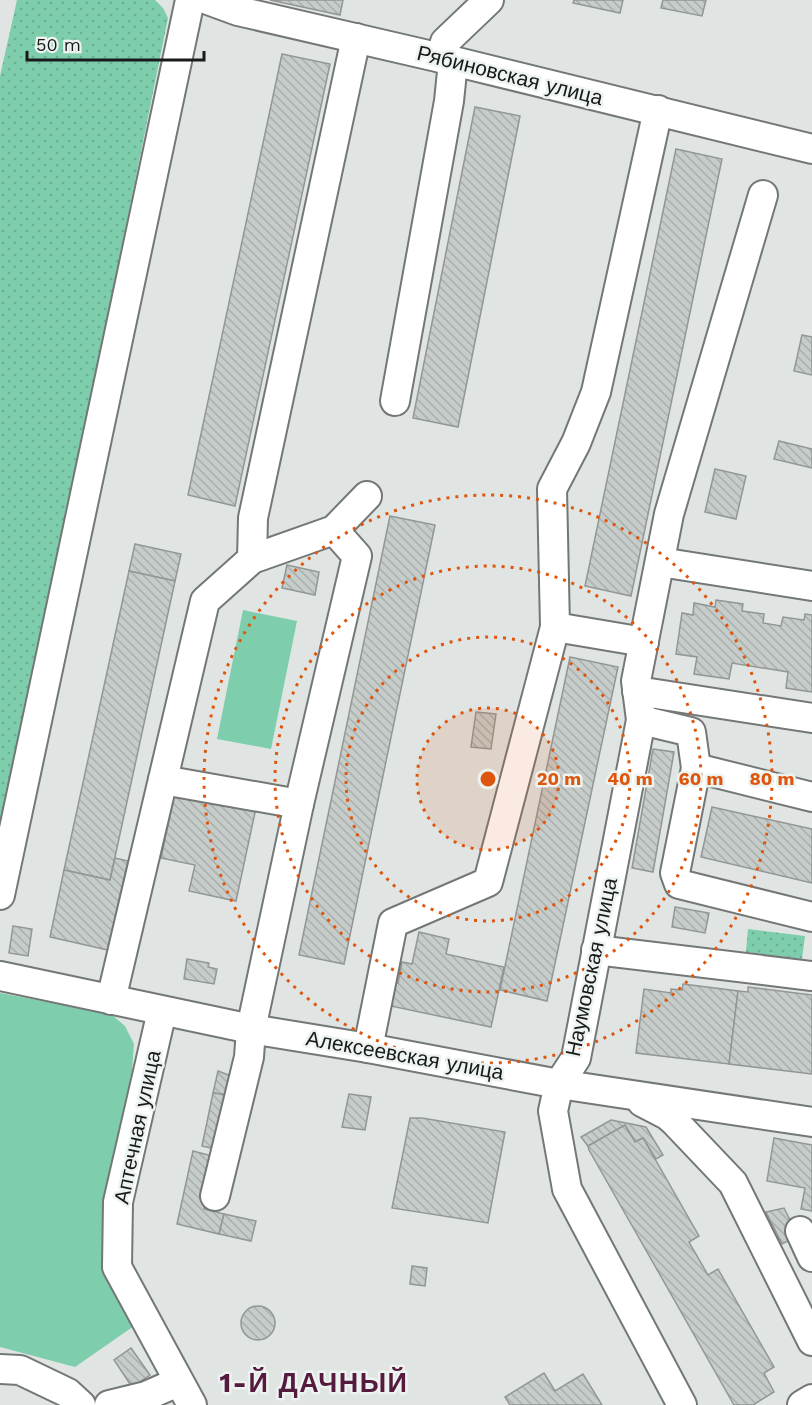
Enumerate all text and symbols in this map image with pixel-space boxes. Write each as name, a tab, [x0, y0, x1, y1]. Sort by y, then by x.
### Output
scale bar	[27, 24, 204, 62]
text: 50 m	[36, 34, 81, 55]
street label: Рябиновская улица	[414, 40, 606, 110]
text: 20 m	[537, 768, 581, 789]
text: 40 m	[607, 768, 653, 789]
text: 60 m	[679, 768, 723, 789]
text: 80 m	[750, 768, 794, 789]
centre of rings	[478, 769, 498, 789]
street label: Наумовская улица	[560, 875, 622, 1059]
street label: Алексеевская улица	[304, 1025, 506, 1085]
street label: Аптечная улица	[109, 1048, 166, 1206]
district label: 1-Й ДАЧНЫЙ	[219, 1367, 409, 1399]

